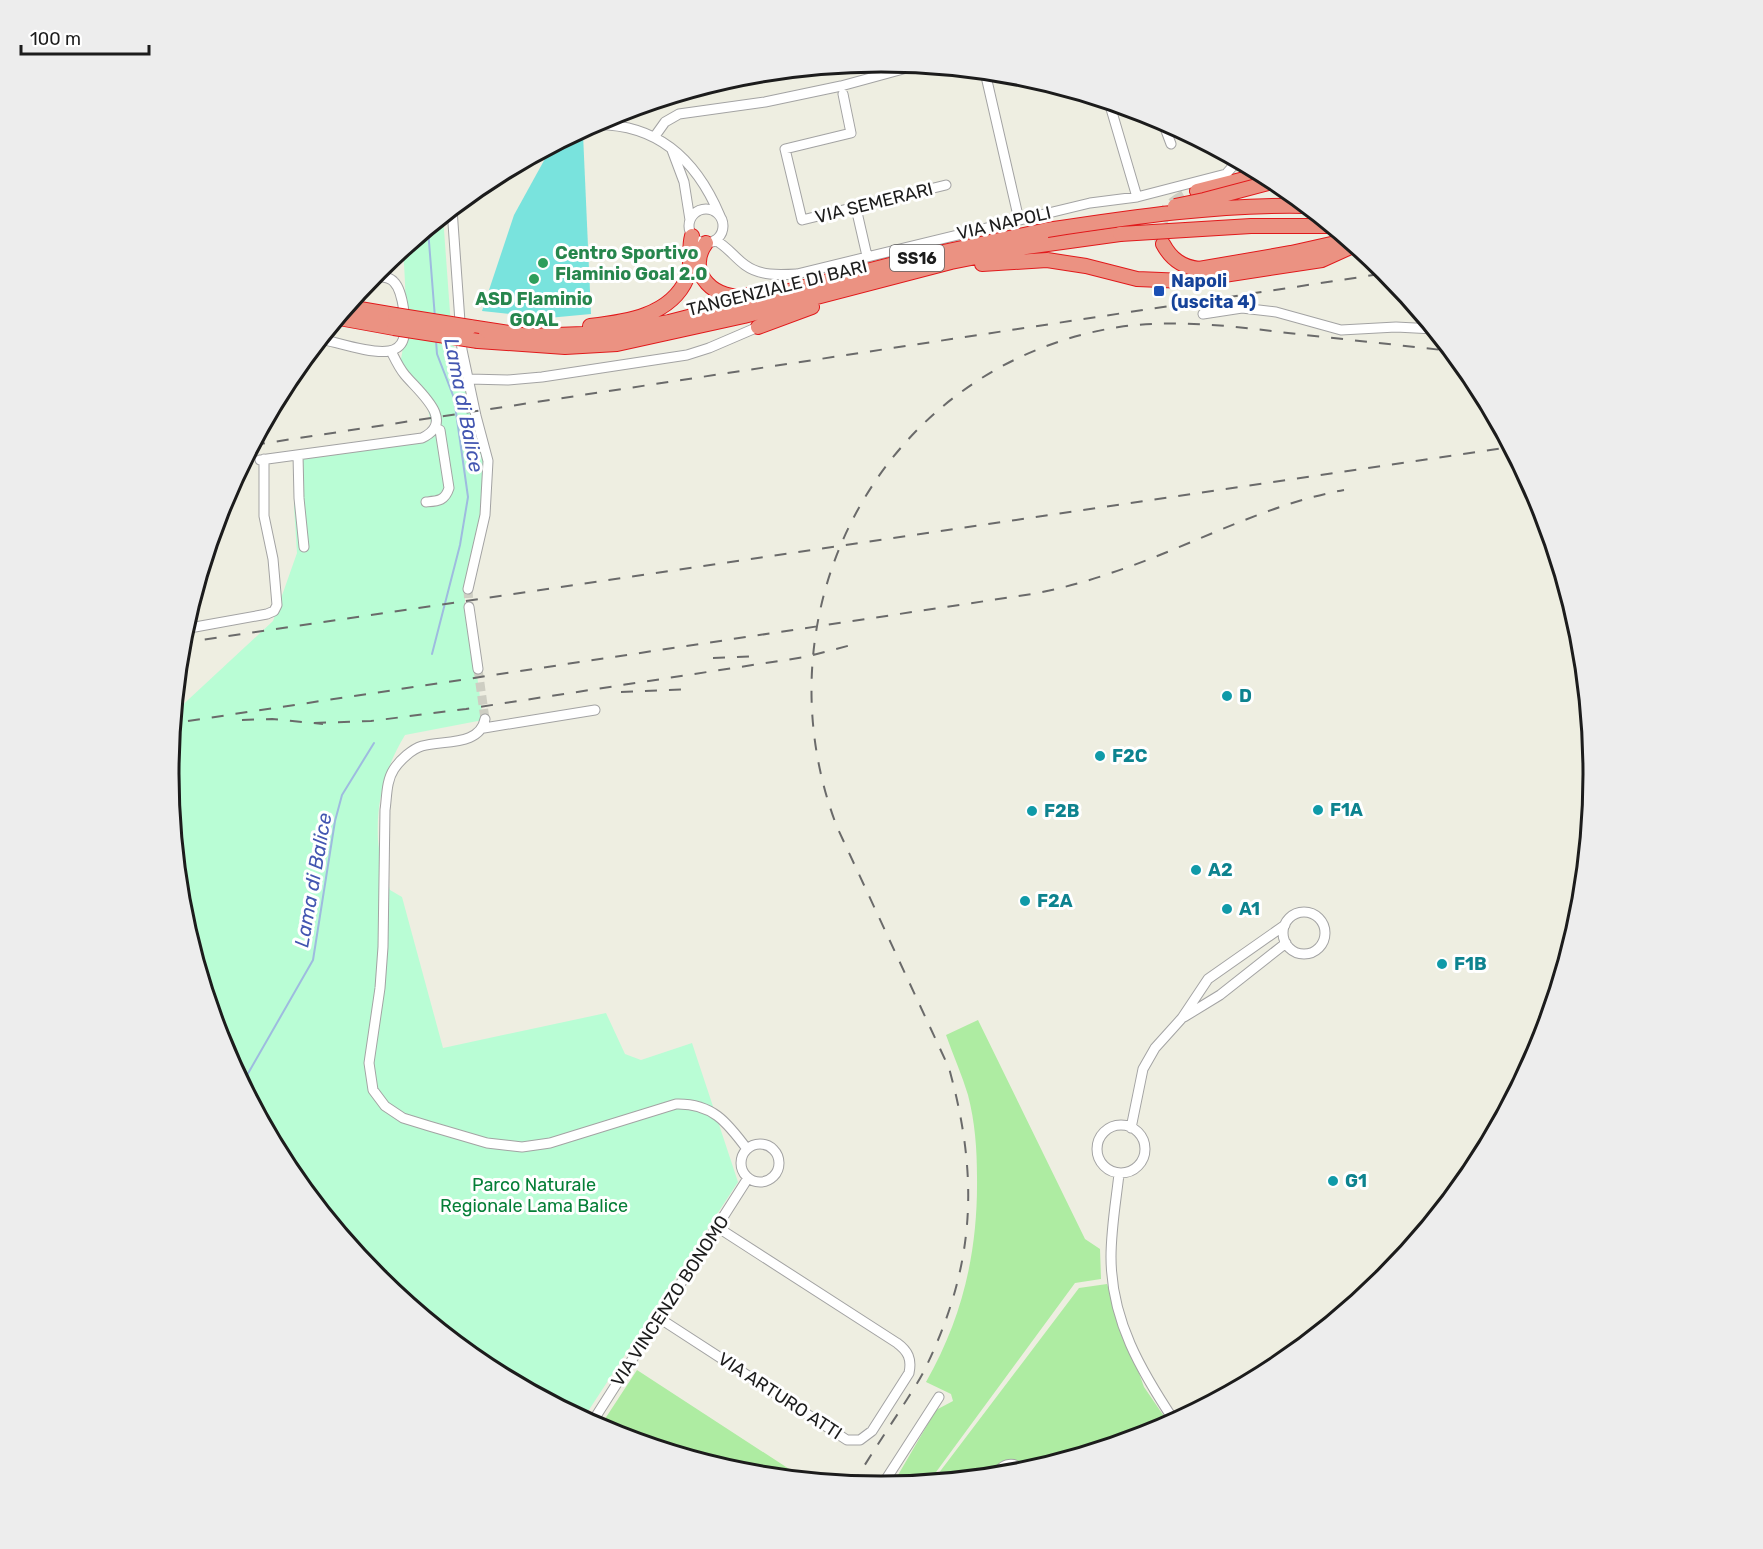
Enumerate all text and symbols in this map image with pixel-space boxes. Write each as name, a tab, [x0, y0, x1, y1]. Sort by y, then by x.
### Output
scale bar	[21, 18, 148, 56]
text: 100 m	[30, 28, 81, 50]
street label: VIA SEMERARI	[813, 178, 935, 228]
street label: VIA NAPOLI	[955, 201, 1053, 245]
place label: Centro Sportivo Flaminio Goal 2.0	[555, 242, 708, 285]
road number: SS16	[890, 245, 944, 271]
street label: TANGENZIALE DI BARI	[685, 255, 869, 321]
marker: Centro Sportivo Flaminio Goal 2.0	[536, 256, 550, 270]
place label: Napoli (uscita 4)	[1171, 270, 1256, 313]
marker: ASD Flaminio GOAL	[527, 272, 541, 286]
marker: Napoli (uscita 4)	[1152, 284, 1166, 298]
place label: ASD Flaminio GOAL	[475, 288, 593, 331]
water label: Lama di Balice	[439, 336, 489, 474]
place label: D	[1239, 685, 1252, 707]
marker: D	[1220, 689, 1234, 703]
place label: F2C	[1112, 745, 1148, 767]
marker: F2C	[1093, 749, 1107, 763]
place label: F1A	[1330, 799, 1363, 821]
place label: F2B	[1044, 800, 1079, 822]
marker: F1A	[1311, 803, 1325, 817]
marker: F2B	[1025, 804, 1039, 818]
water label: Lama di Balice	[289, 811, 337, 949]
place label: A2	[1208, 859, 1233, 881]
marker: A2	[1189, 863, 1203, 877]
place label: F2A	[1037, 890, 1073, 912]
marker: F2A	[1018, 894, 1032, 908]
place label: A1	[1239, 898, 1260, 920]
marker: A1	[1220, 902, 1234, 916]
place label: F1B	[1454, 953, 1487, 975]
marker: F1B	[1435, 957, 1449, 971]
place label: G1	[1345, 1170, 1367, 1192]
park label: Parco Naturale Regionale Lama Balice	[440, 1174, 628, 1217]
marker: G1	[1326, 1174, 1340, 1188]
street label: VIA VINCENZO BONOMO	[606, 1211, 734, 1391]
street label: VIA ARTURO ATTI	[714, 1348, 846, 1444]

